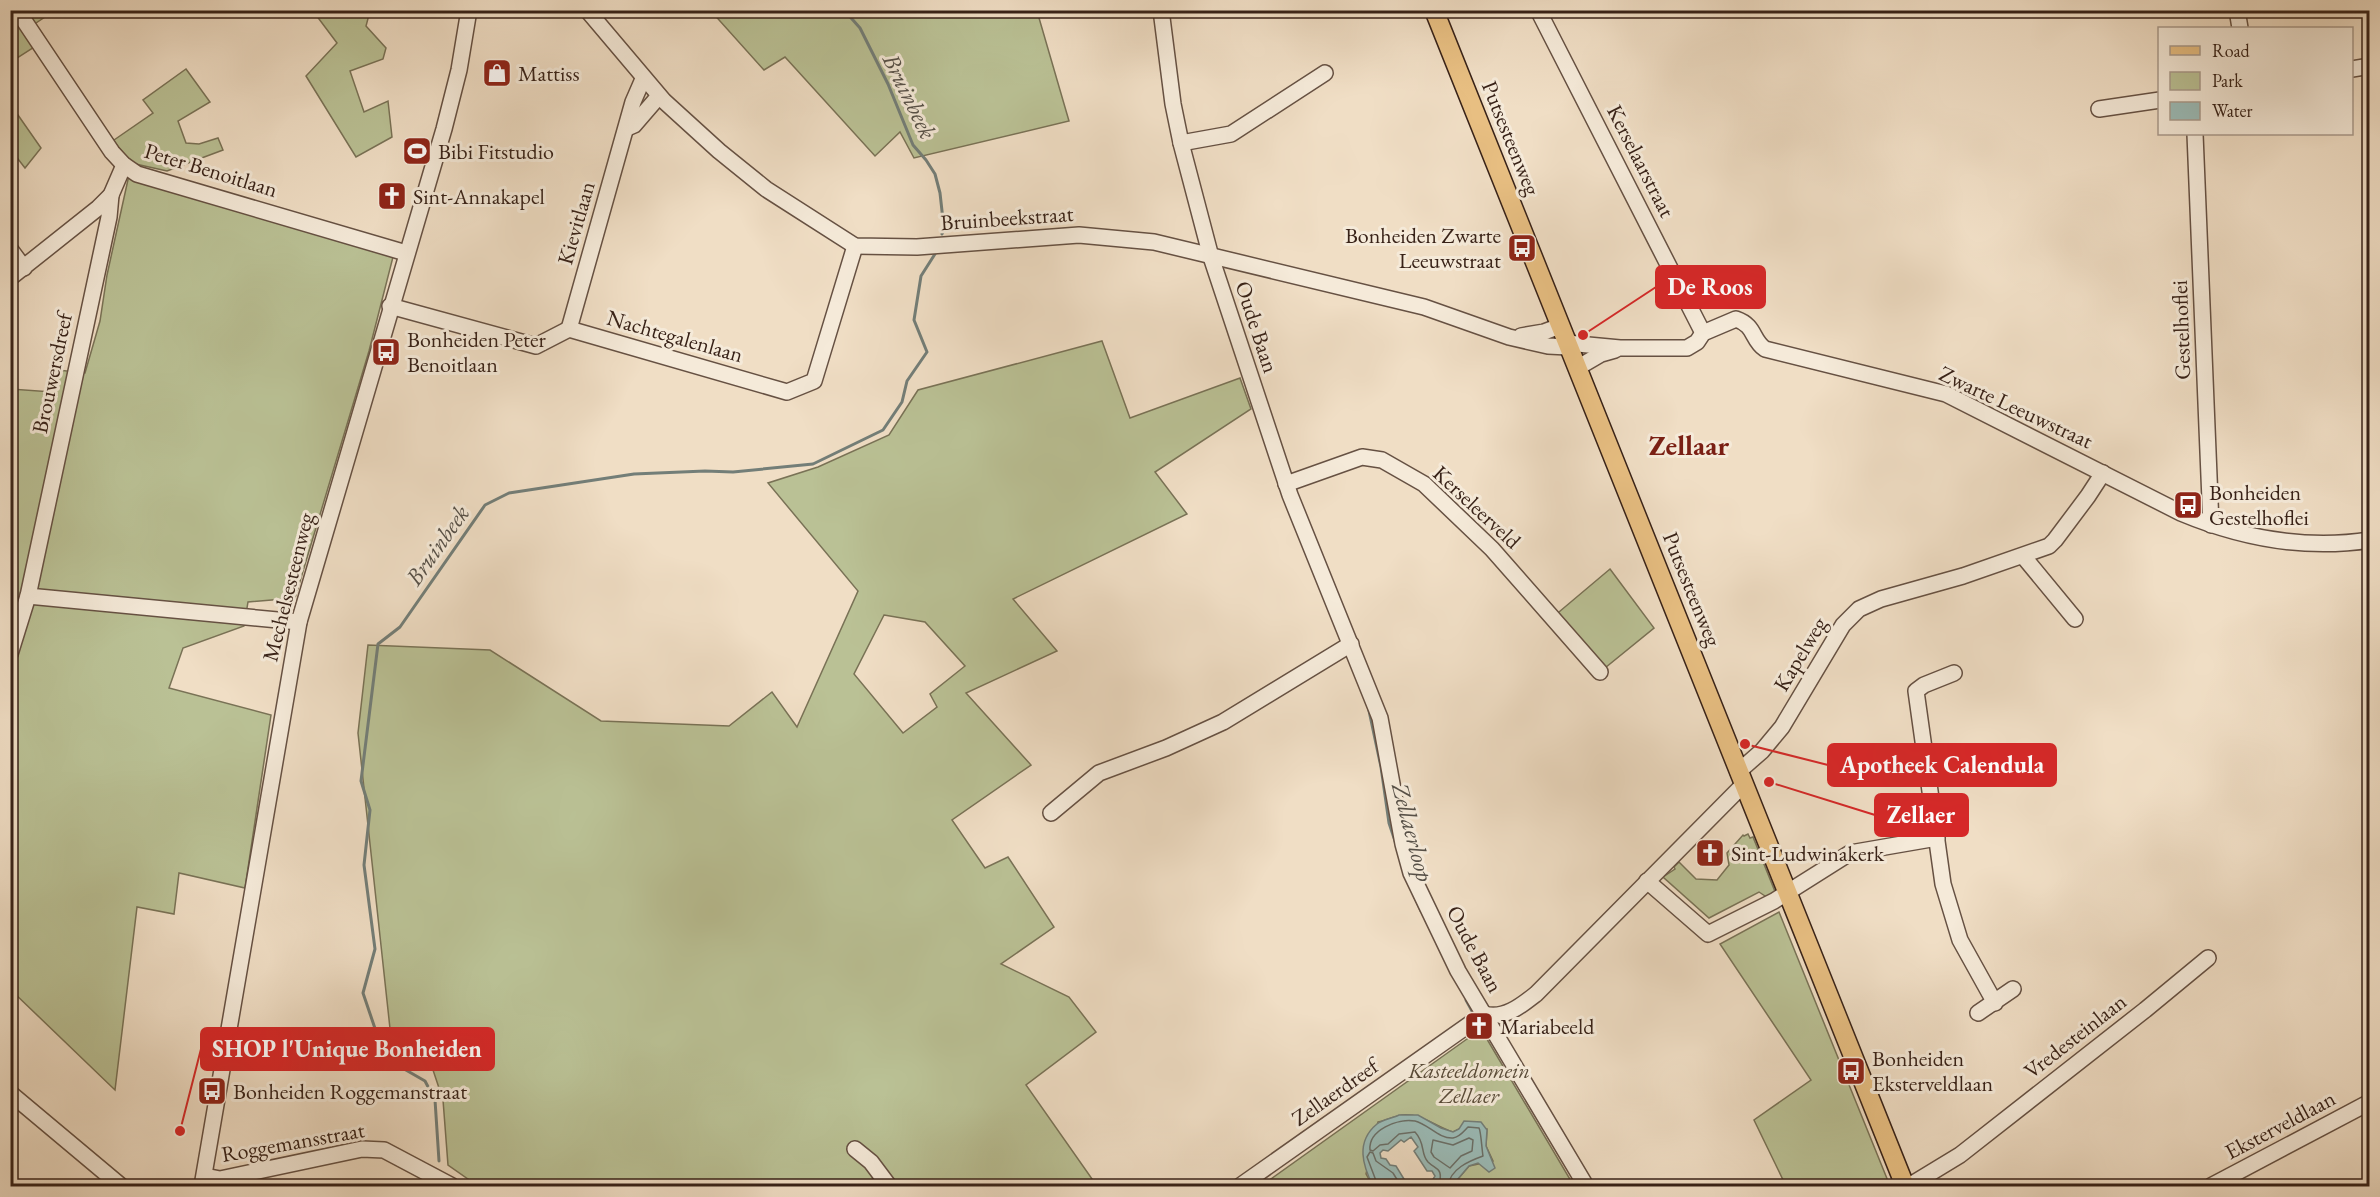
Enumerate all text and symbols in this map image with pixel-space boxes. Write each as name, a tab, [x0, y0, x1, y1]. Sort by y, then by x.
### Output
legend	[2158, 27, 2353, 135]
text: Road	[2212, 39, 2251, 62]
water label: Bruinbeek	[876, 47, 944, 144]
shop icon: Mattiss	[481, 57, 513, 89]
place label: Mattiss	[518, 59, 580, 88]
text: Park	[2212, 69, 2243, 92]
street label: Putsesteenweg	[1475, 76, 1547, 200]
text: Water	[2212, 99, 2253, 122]
street label: Kerselaarstraat	[1600, 100, 1682, 222]
sports icon: Bibi Fitstudio	[401, 135, 433, 167]
street label: Peter Benoitlaan	[141, 136, 281, 204]
place label: Bibi Fitstudio	[438, 137, 554, 166]
street label: Kievitlaan	[550, 178, 602, 268]
church icon: Sint-Annakapel	[376, 180, 408, 212]
place label: Sint-Annakapel	[413, 182, 545, 211]
street label: Bruinbeekstraat	[940, 199, 1075, 237]
place label: Bonheiden Zwarte Leeuwstraat	[1345, 221, 1501, 275]
bus stop icon: Bonheiden Zwarte Leeuwstraat	[1506, 232, 1538, 264]
callout: De Roos	[1656, 266, 1765, 308]
text: De Roos	[1667, 271, 1753, 302]
street label: Oude Baan	[1229, 278, 1286, 377]
street label: Gestelhoflei	[2165, 280, 2197, 380]
street label: Nachtegalenlaan	[604, 303, 747, 369]
street label: Brouwersdreef	[25, 307, 80, 436]
place label: Bonheiden Peter Benoitlaan	[407, 325, 547, 379]
bus stop icon: Bonheiden Peter Benoitlaan	[370, 336, 402, 368]
street label: Zwarte Leeuwstraat	[1935, 359, 2098, 455]
district label: Zellaar	[1649, 427, 1730, 463]
street label: Kerseleerveld	[1427, 459, 1528, 556]
place label: Bonheiden Gestelhoflei	[2209, 478, 2309, 532]
bus stop icon: Bonheiden Gestelhoflei	[2172, 489, 2204, 521]
water label: Bruinbeek	[398, 499, 476, 592]
street label: Mechelsesteenweg	[256, 509, 321, 664]
street label: Putsesteenweg	[1656, 527, 1728, 651]
street label: Kapelweg	[1767, 611, 1834, 696]
callout: Apotheek Calendula	[1828, 744, 2056, 786]
text: Apotheek Calendula	[1839, 749, 2045, 780]
water label: Zellaerloop	[1385, 778, 1441, 885]
callout: Zellaer	[1875, 794, 1968, 836]
text: Zellaer	[1887, 799, 1955, 830]
church icon: Sint-Ludwinakerk	[1694, 837, 1726, 869]
place label: Sint-Ludwinakerk	[1731, 839, 1885, 868]
street label: Oude Baan	[1440, 900, 1510, 998]
street label: Vredesteinlaan	[2018, 987, 2132, 1085]
church icon: Mariabeeld	[1463, 1010, 1495, 1042]
place label: Mariabeeld	[1500, 1012, 1595, 1041]
callout: SHOP l'Unique Bonheiden	[201, 1028, 494, 1070]
text: SHOP l'Unique Bonheiden	[212, 1033, 482, 1065]
place label: Bonheiden Eksterveldlaan	[1872, 1044, 1994, 1098]
street label: Zellaerdreef	[1286, 1050, 1387, 1132]
bus stop icon: Bonheiden Eksterveldlaan	[1835, 1055, 1867, 1087]
park label: Kasteeldomein Zellaer	[1407, 1056, 1530, 1110]
bus stop icon: Bonheiden Roggemanstraat	[196, 1075, 228, 1107]
place label: Bonheiden Roggemanstraat	[233, 1077, 467, 1106]
street label: Eksterveldlaan	[2220, 1084, 2341, 1166]
street label: Roggemansstraat	[219, 1115, 367, 1169]

